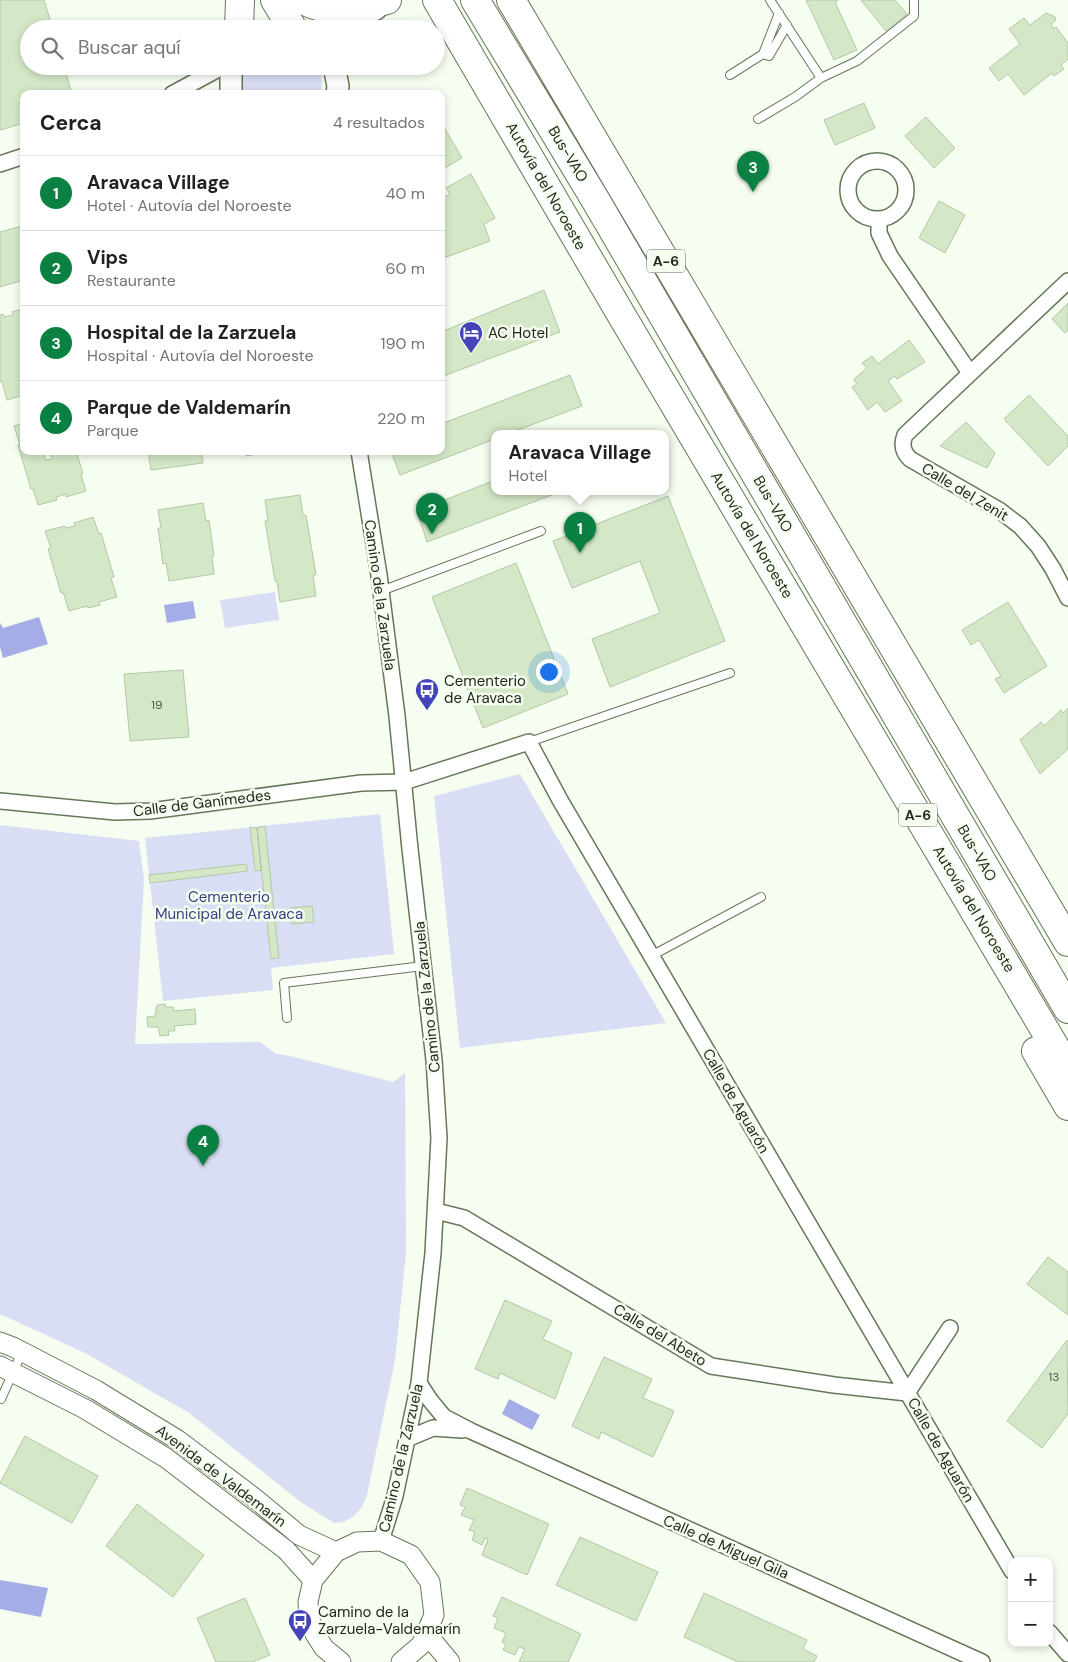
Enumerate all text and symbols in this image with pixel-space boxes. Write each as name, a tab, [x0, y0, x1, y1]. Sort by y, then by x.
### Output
search box	[20, 20, 445, 75]
icon: search	[38, 34, 66, 62]
text: Buscar aquí	[78, 35, 181, 60]
text: Cerca	[40, 109, 102, 137]
text: 4 resultados	[333, 112, 425, 133]
street label: Autovía del Noroeste	[501, 118, 591, 254]
street label: Bus-VAO	[543, 122, 593, 186]
pin: 3	[737, 151, 769, 192]
text: Aravaca Village	[87, 170, 230, 195]
text: 1	[53, 183, 59, 204]
text: 40 m	[386, 183, 425, 204]
text: Hotel · Autovía del Noroeste	[87, 195, 292, 216]
text: Vips	[87, 245, 128, 270]
road number: A-6	[647, 250, 685, 272]
text: 2	[51, 258, 61, 279]
text: 60 m	[385, 258, 425, 279]
text: Restaurante	[87, 270, 176, 291]
text: Hospital de la Zarzuela	[87, 320, 296, 345]
hotel icon: AC Hotel	[458, 320, 484, 354]
place label: AC Hotel	[488, 323, 548, 343]
text: 3	[51, 333, 61, 354]
text: 190 m	[381, 333, 425, 354]
text: Hospital · Autovía del Noroeste	[87, 345, 314, 366]
text: Parque de Valdemarín	[87, 395, 291, 420]
text: 4	[51, 408, 61, 429]
text: 220 m	[377, 408, 425, 429]
text: Parque	[87, 420, 139, 441]
popup	[491, 430, 669, 495]
text: Aravaca Village	[509, 440, 651, 465]
street label: Calle del Zenit	[918, 458, 1012, 526]
text: Hotel	[509, 465, 547, 486]
street label: Autovía del Noroeste	[706, 468, 798, 602]
street label: Bus-VAO	[749, 472, 797, 536]
pin: 2	[416, 493, 448, 534]
pin: 1	[564, 512, 596, 553]
street label: Camino de la Zarzuela	[360, 518, 400, 672]
your location	[536, 659, 562, 685]
place label: Cementerio de Aravaca	[444, 671, 526, 708]
bus stop icon: Cementerio de Aravaca	[414, 677, 440, 711]
house number: 19	[151, 697, 163, 713]
street label: Calle de Ganímedes	[132, 785, 272, 821]
road number: A-6	[899, 804, 937, 826]
street label: Bus-VAO	[953, 821, 1001, 885]
street label: Autovía del Noroeste	[928, 842, 1020, 976]
park label: Cementerio Municipal de Aravaca	[155, 887, 303, 924]
street label: Camino de la Zarzuela	[409, 920, 445, 1074]
street label: Calle de Aguarón	[698, 1045, 774, 1157]
pin: 4	[187, 1125, 219, 1166]
street label: Calle del Abeto	[610, 1299, 710, 1371]
house number: 13	[1049, 1369, 1059, 1385]
street label: Camino de la Zarzuela	[374, 1382, 428, 1534]
street label: Calle de Aguarón	[903, 1394, 979, 1506]
street label: Avenida de Valdemarín	[152, 1420, 290, 1532]
street label: Calle de Miguel Gila	[660, 1510, 792, 1584]
map controls	[1008, 1557, 1053, 1647]
button: +	[1008, 1557, 1053, 1602]
place label: Camino de la Zarzuela-Valdemarín	[318, 1602, 461, 1639]
button: −	[1008, 1602, 1053, 1647]
bus stop icon: Camino de la Zarzuela-Valdemarín	[287, 1608, 313, 1642]

